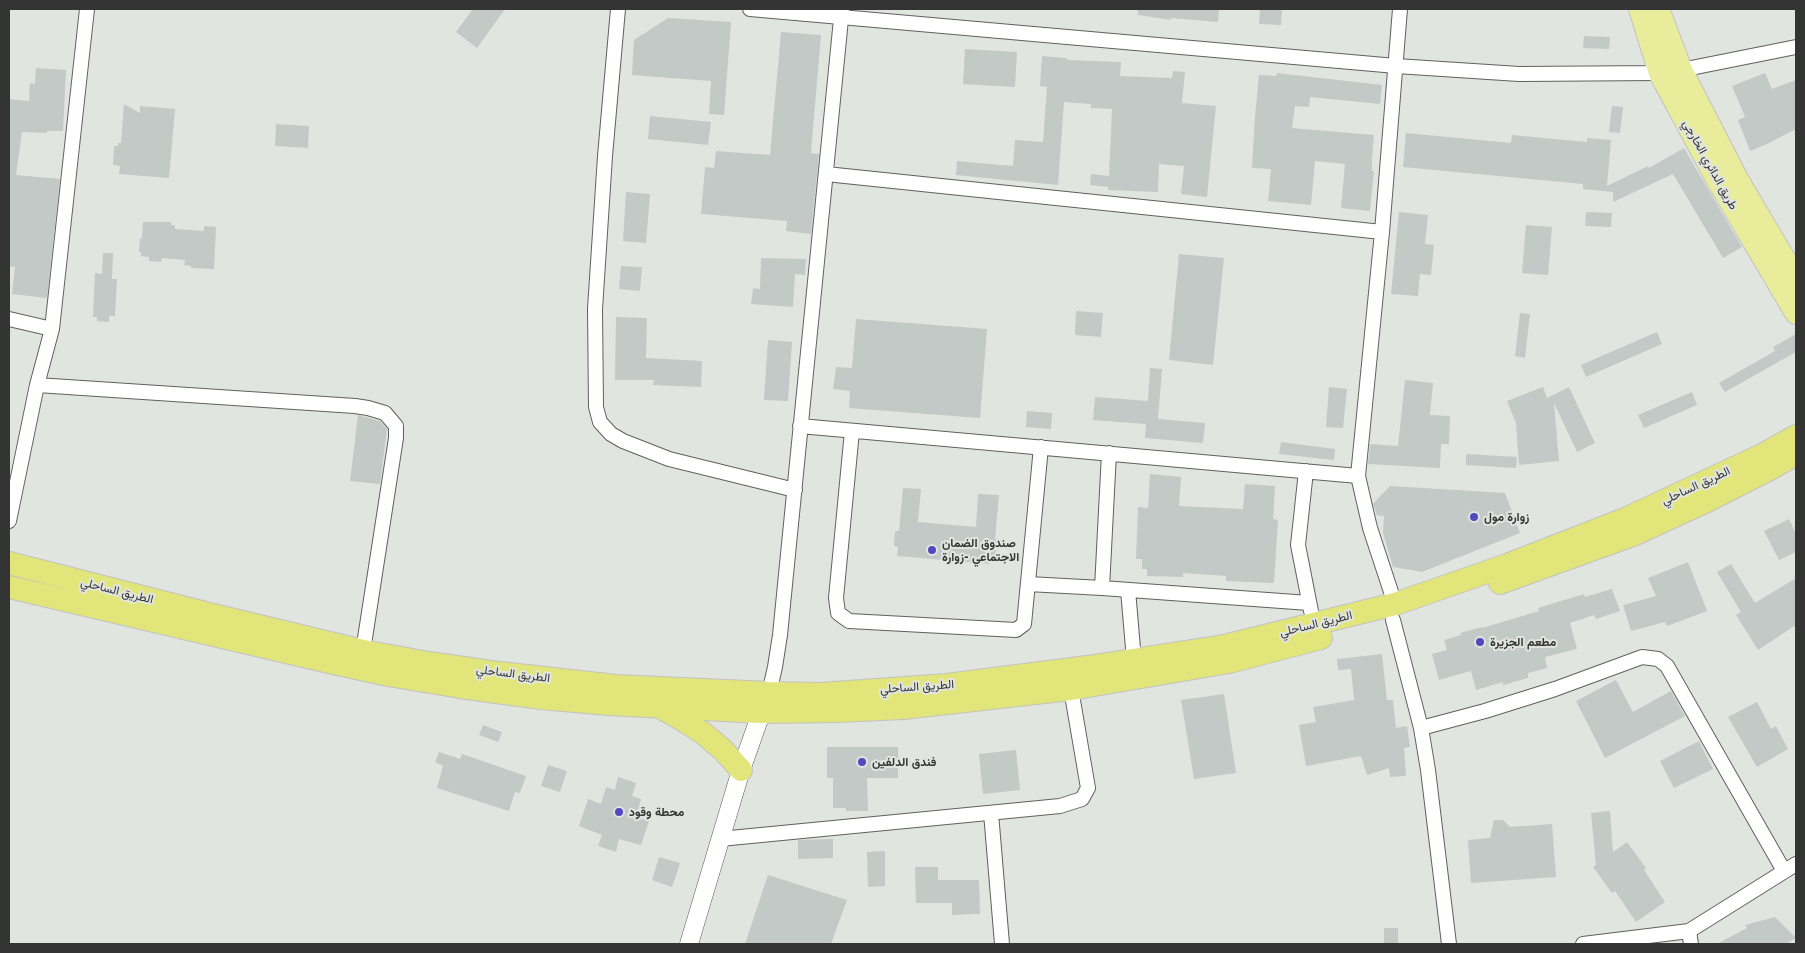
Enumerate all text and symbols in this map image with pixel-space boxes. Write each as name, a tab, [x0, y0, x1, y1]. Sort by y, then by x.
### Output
street label: طريق الدائري الخارجي	[1679, 118, 1741, 212]
street label: الطريق الساحلي	[1659, 464, 1733, 508]
place label: زوارة مول	[1484, 510, 1529, 524]
marker: زوارة مول	[1468, 511, 1480, 523]
place label: صندوق الضمان الاجتماعي -زوارة	[942, 536, 1019, 564]
marker: صندوق الضمان الاجتماعي -زوارة	[926, 544, 938, 556]
street label: الطريق الساحلي	[79, 575, 155, 607]
street label: الطريق الساحلي	[1278, 608, 1354, 640]
place label: مطعم الجزيرة	[1490, 635, 1556, 649]
marker: مطعم الجزيرة	[1474, 636, 1486, 648]
street label: الطريق الساحلي	[475, 662, 551, 686]
street label: الطريق الساحلي	[879, 677, 955, 697]
place label: فندق الدلفين	[872, 755, 936, 769]
marker: فندق الدلفين	[856, 756, 868, 768]
place label: محطة وقود	[629, 805, 684, 819]
marker: محطة وقود	[613, 806, 625, 818]

